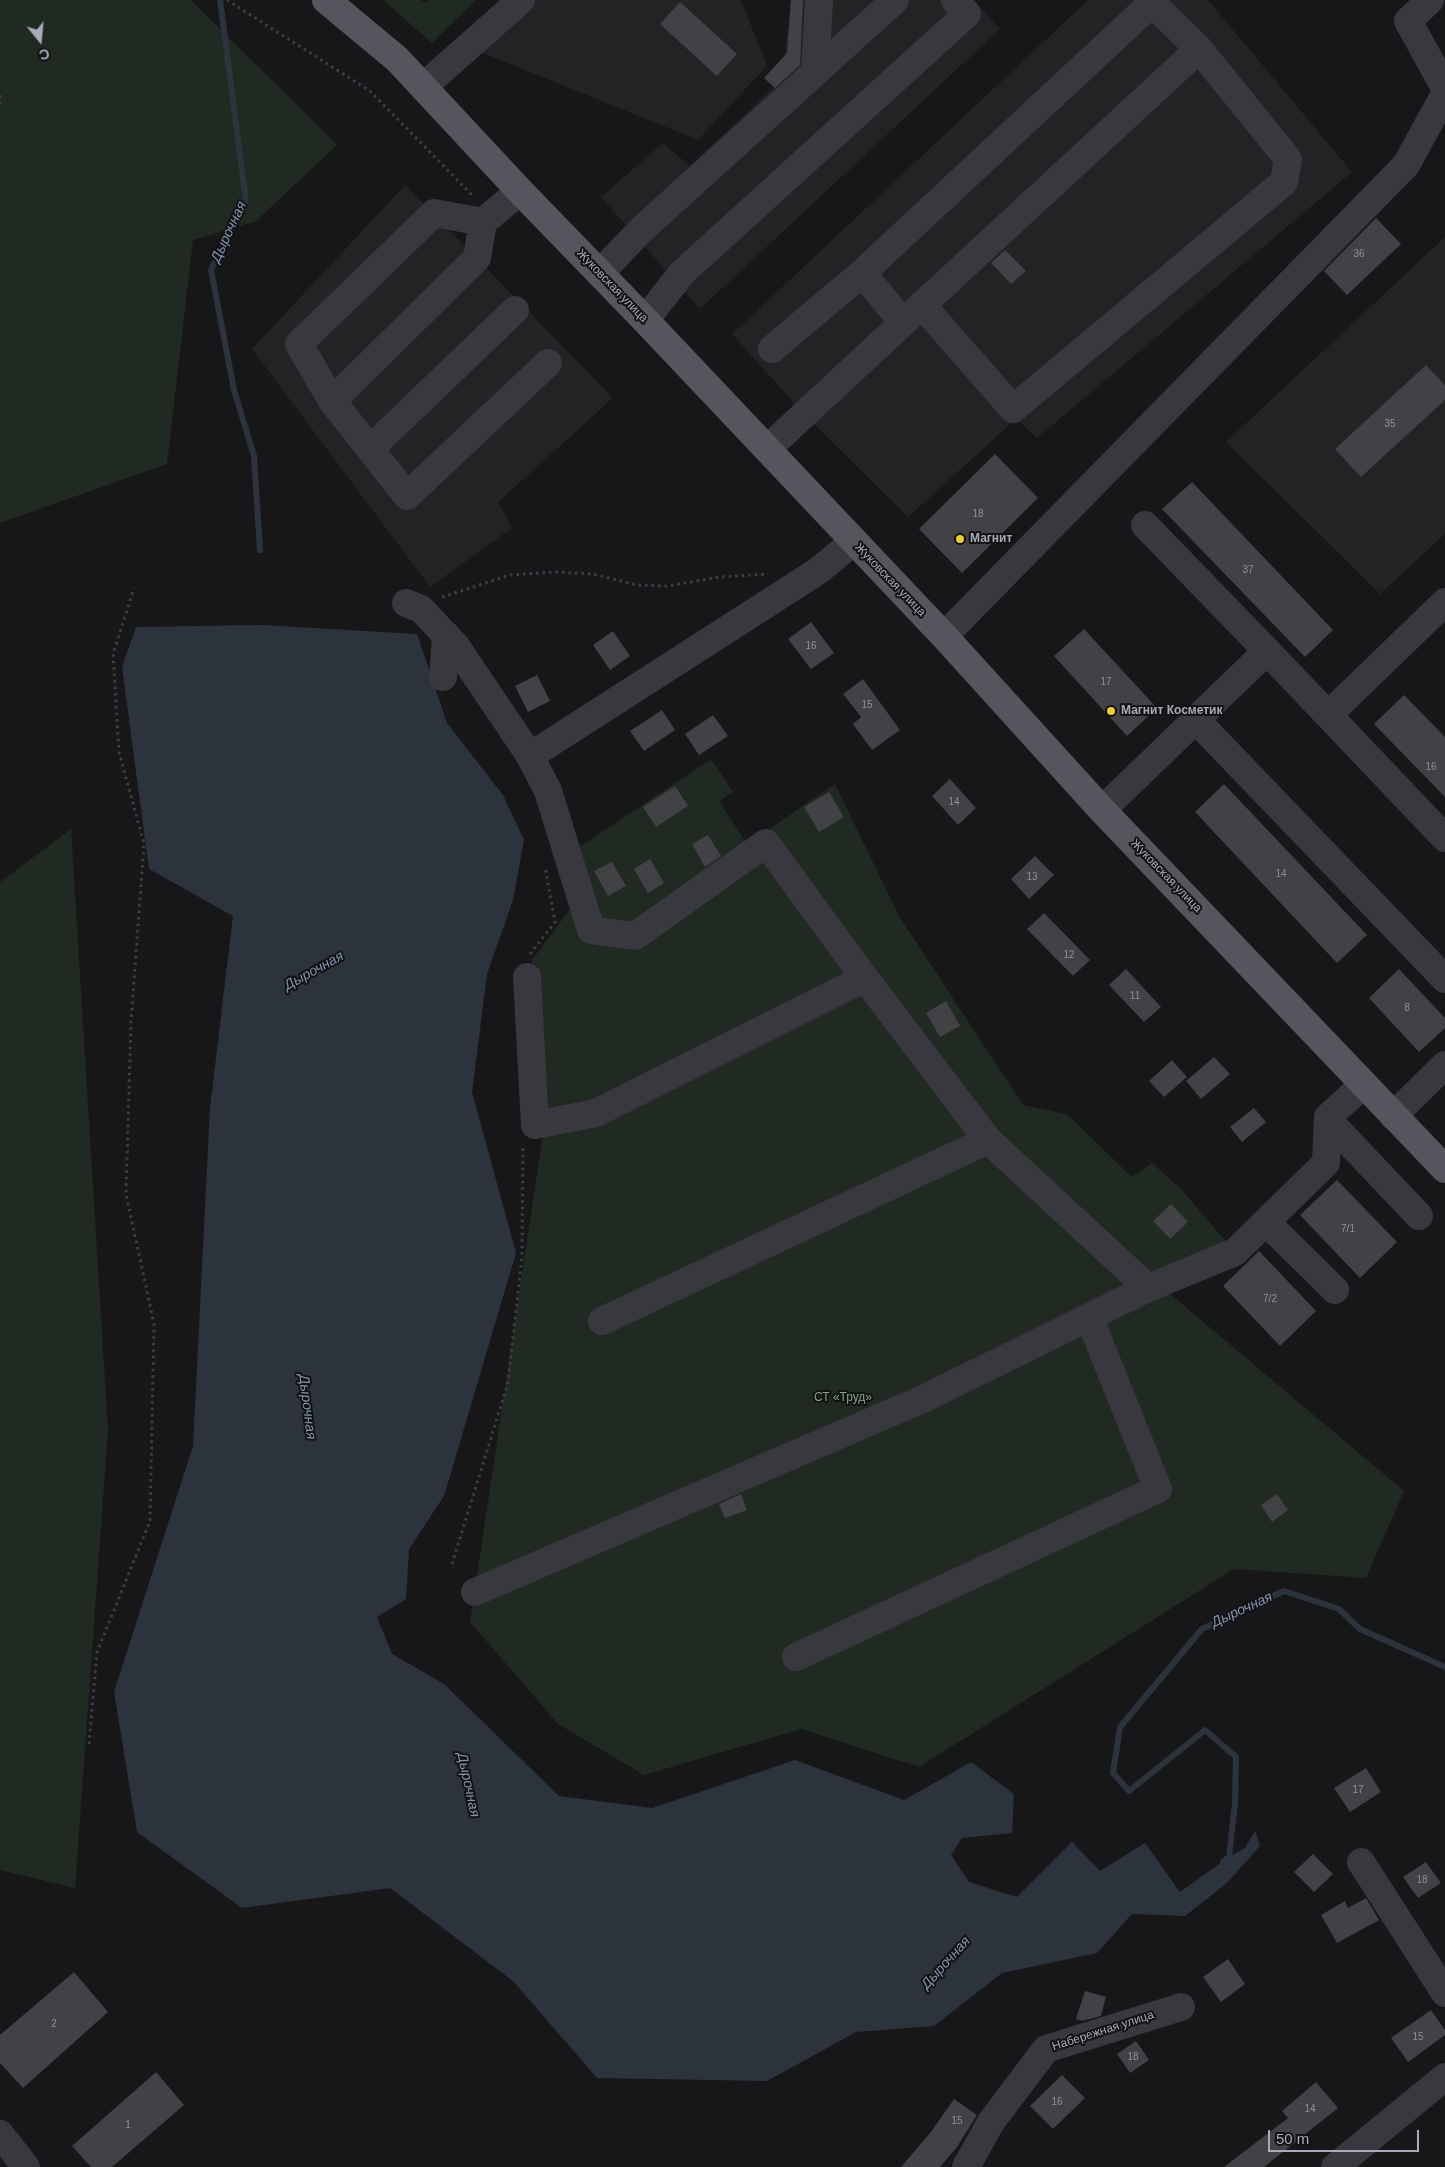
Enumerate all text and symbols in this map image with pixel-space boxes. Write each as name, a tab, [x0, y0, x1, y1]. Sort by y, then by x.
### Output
north arrow	[15, 15, 65, 65]
text: С	[37, 45, 52, 63]
water label: Дырочная	[208, 199, 250, 265]
street label: Жуковская улица	[573, 246, 651, 326]
house number: 36	[1353, 248, 1365, 260]
house number: 35	[1384, 418, 1396, 430]
house number: 18	[972, 508, 984, 520]
place label: Магнит	[970, 532, 1012, 546]
marker: Магнит	[954, 533, 966, 545]
street label: Жуковская улица	[851, 540, 929, 620]
house number: 37	[1242, 564, 1254, 576]
house number: 16	[805, 640, 817, 652]
house number: 17	[1100, 676, 1112, 688]
house number: 15	[861, 699, 873, 711]
place label: Магнит Косметик	[1121, 704, 1222, 718]
marker: Магнит Косметик	[1105, 705, 1117, 717]
house number: 16	[1425, 761, 1437, 773]
house number: 14	[948, 796, 960, 808]
street label: Жуковская улица	[1127, 836, 1205, 916]
house number: 14	[1275, 868, 1287, 880]
house number: 13	[1026, 871, 1038, 883]
water label: Дырочная	[281, 948, 347, 994]
house number: 12	[1063, 949, 1075, 961]
house number: 11	[1130, 990, 1140, 1002]
house number: 8	[1404, 1002, 1410, 1014]
house number: 7/1	[1341, 1223, 1355, 1235]
house number: 7/2	[1263, 1293, 1277, 1305]
water label: Дырочная	[295, 1374, 319, 1440]
park label: СТ «Труд»	[814, 1391, 872, 1405]
water label: Дырочная	[1209, 1589, 1275, 1631]
water label: Дырочная	[453, 1751, 483, 1819]
house number: 17	[1352, 1784, 1364, 1796]
house number: 18	[1416, 1874, 1428, 1886]
water label: Дырочная	[918, 1933, 974, 1993]
street label: Набережная улица	[1050, 2008, 1156, 2054]
house number: 2	[51, 2018, 57, 2030]
house number: 15	[1412, 2031, 1424, 2043]
house number: 18	[1127, 2051, 1139, 2063]
house number: 16	[1051, 2096, 1063, 2108]
house number: 14	[1304, 2103, 1316, 2115]
house number: 15	[951, 2115, 963, 2127]
house number: 1	[125, 2119, 131, 2131]
scale bar	[1270, 2120, 1421, 2152]
text: 50 m	[1276, 2130, 1309, 2147]

